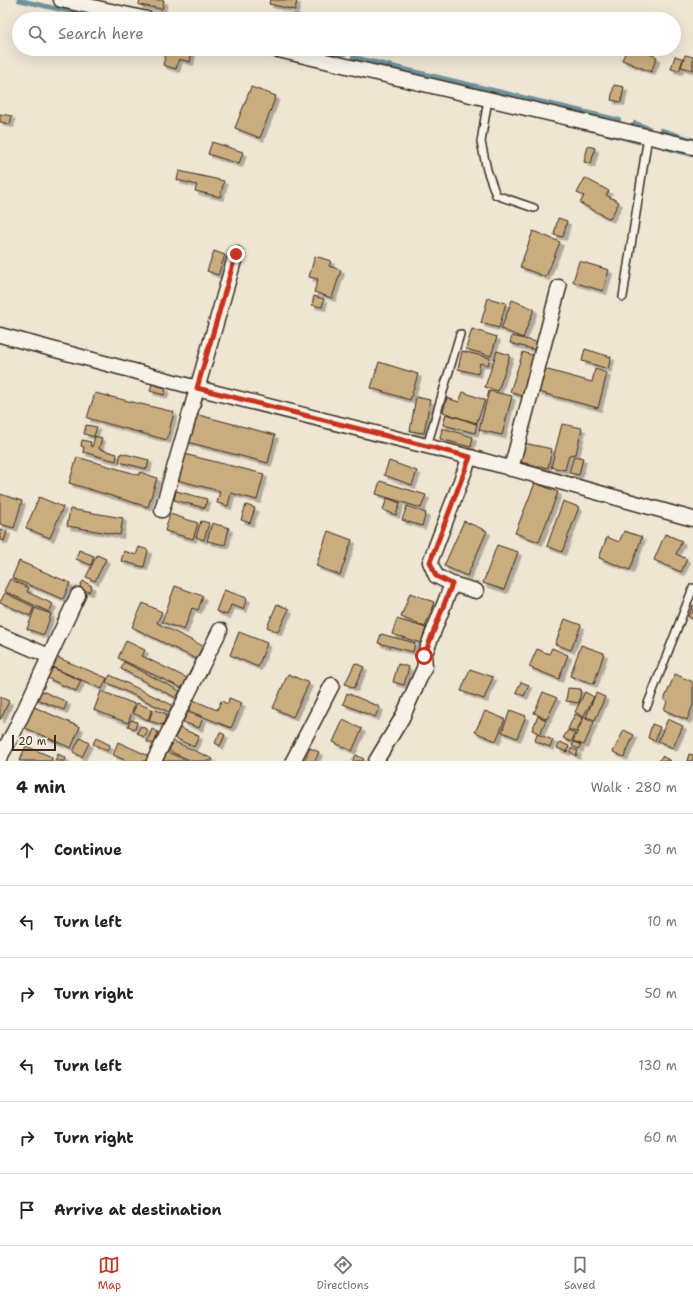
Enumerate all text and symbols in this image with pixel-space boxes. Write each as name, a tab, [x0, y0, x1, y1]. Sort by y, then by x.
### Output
search box	[12, 12, 681, 56]
icon: search	[26, 23, 48, 45]
text: Search here	[58, 24, 144, 44]
route end	[227, 245, 245, 263]
route start	[415, 647, 433, 665]
scale bar	[12, 733, 56, 752]
text: 20 m	[18, 734, 46, 749]
text: 4 min	[16, 776, 66, 798]
text: Walk · 280 m	[591, 779, 677, 796]
icon: ahead	[16, 839, 38, 861]
text: Continue	[54, 840, 122, 860]
text: 30 m	[643, 841, 677, 858]
icon: left	[16, 911, 38, 933]
text: Turn left	[54, 912, 122, 932]
text: 10 m	[647, 913, 677, 930]
icon: right	[16, 983, 38, 1005]
text: Turn right	[54, 984, 134, 1004]
text: 50 m	[644, 985, 677, 1002]
icon: left	[16, 1055, 38, 1077]
text: Turn left	[54, 1056, 122, 1076]
text: 130 m	[639, 1057, 677, 1074]
icon: right	[16, 1127, 38, 1149]
text: Turn right	[54, 1128, 134, 1148]
text: 60 m	[644, 1129, 677, 1146]
icon: arrive	[16, 1199, 38, 1221]
text: Arrive at destination	[54, 1200, 222, 1220]
tab: Map	[98, 1254, 121, 1293]
tab: Directions	[316, 1254, 369, 1293]
tab: Saved	[564, 1254, 595, 1293]

